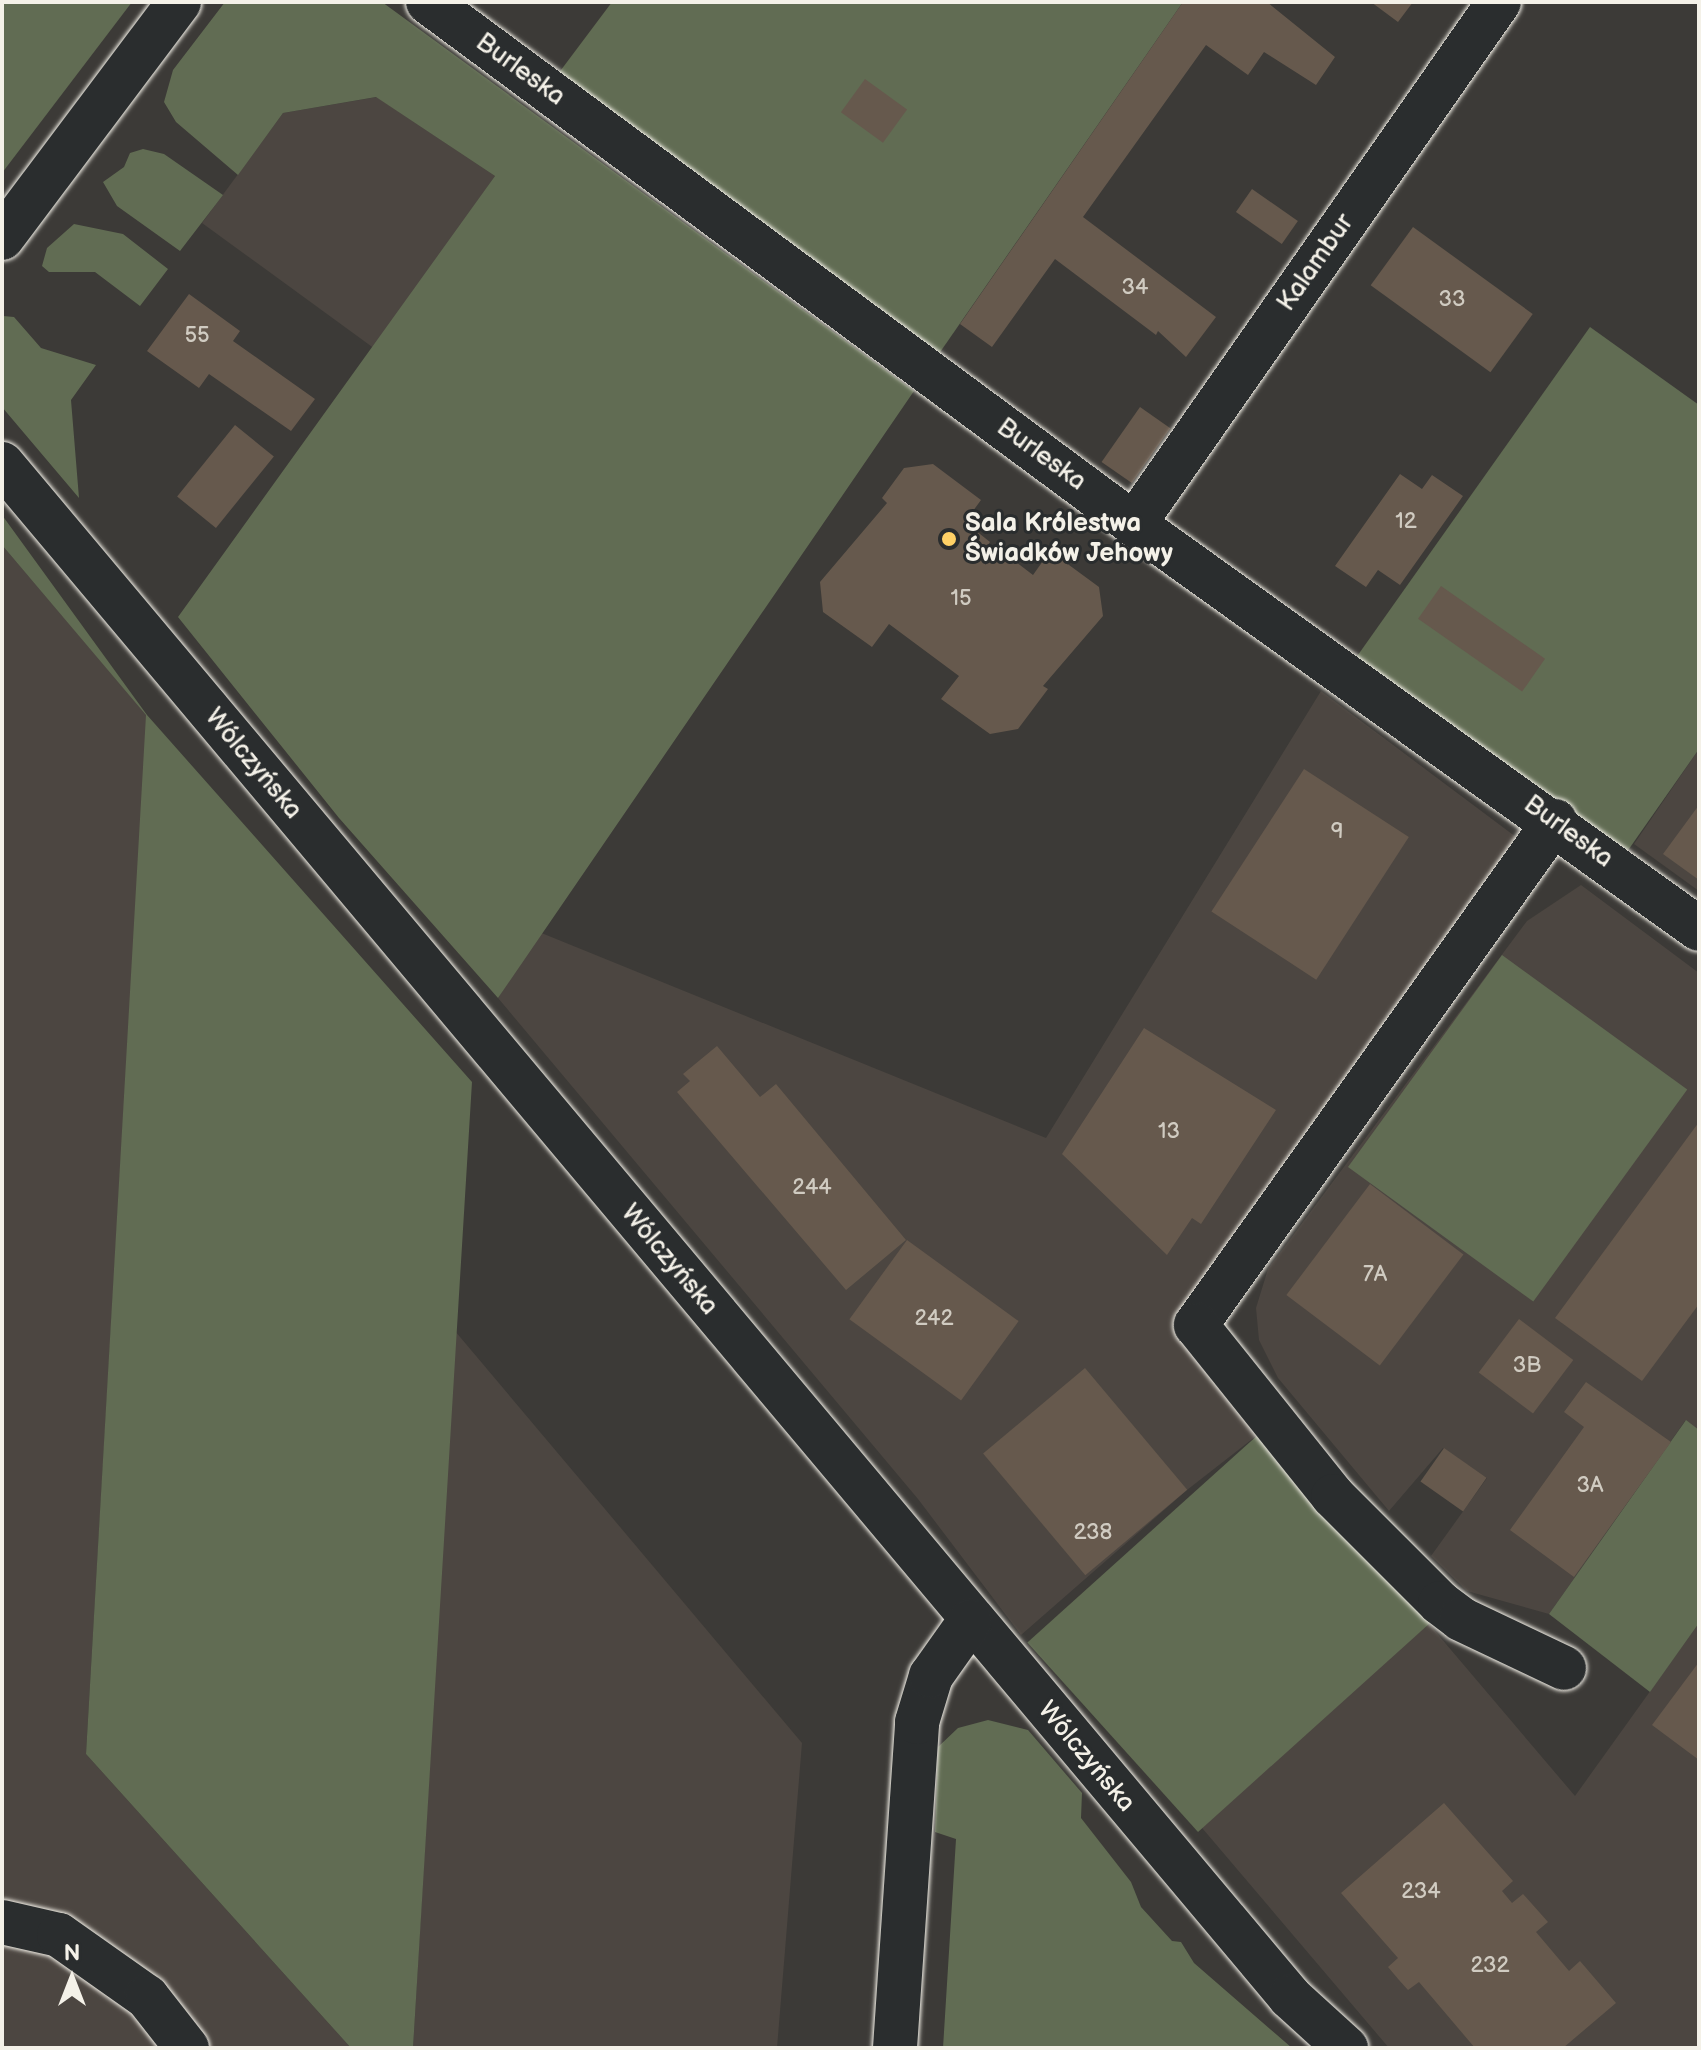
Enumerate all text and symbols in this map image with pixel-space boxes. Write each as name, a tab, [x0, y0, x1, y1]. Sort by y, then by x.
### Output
street label: Burleska	[469, 27, 571, 113]
street label: Kalambur	[1271, 208, 1361, 318]
house number: 34	[1122, 275, 1148, 301]
house number: 33	[1438, 287, 1466, 313]
house number: 55	[184, 323, 210, 349]
street label: Burleska	[990, 412, 1092, 498]
place label: Sala Królestwa Świadków Jehowy	[965, 508, 1173, 570]
house number: 12	[1395, 509, 1417, 535]
marker: Sala Królestwa Świadków Jehowy	[940, 530, 958, 548]
house number: 15	[950, 586, 972, 612]
street label: Wólczyńska	[198, 702, 308, 826]
street label: Burleska	[1517, 789, 1619, 875]
house number: 9	[1331, 819, 1343, 845]
house number: 13	[1158, 1119, 1180, 1145]
house number: 244	[792, 1175, 832, 1201]
street label: Wólczyńska	[614, 1198, 724, 1322]
house number: 7A	[1363, 1262, 1387, 1288]
house number: 242	[914, 1306, 954, 1332]
house number: 3B	[1513, 1353, 1541, 1379]
house number: 3A	[1577, 1473, 1603, 1499]
house number: 238	[1074, 1520, 1112, 1546]
street label: Wólczyńska	[1031, 1695, 1141, 1819]
house number: 234	[1401, 1879, 1441, 1905]
north arrow	[32, 1938, 112, 2018]
text: N	[64, 1940, 80, 1967]
house number: 232	[1470, 1953, 1510, 1979]

